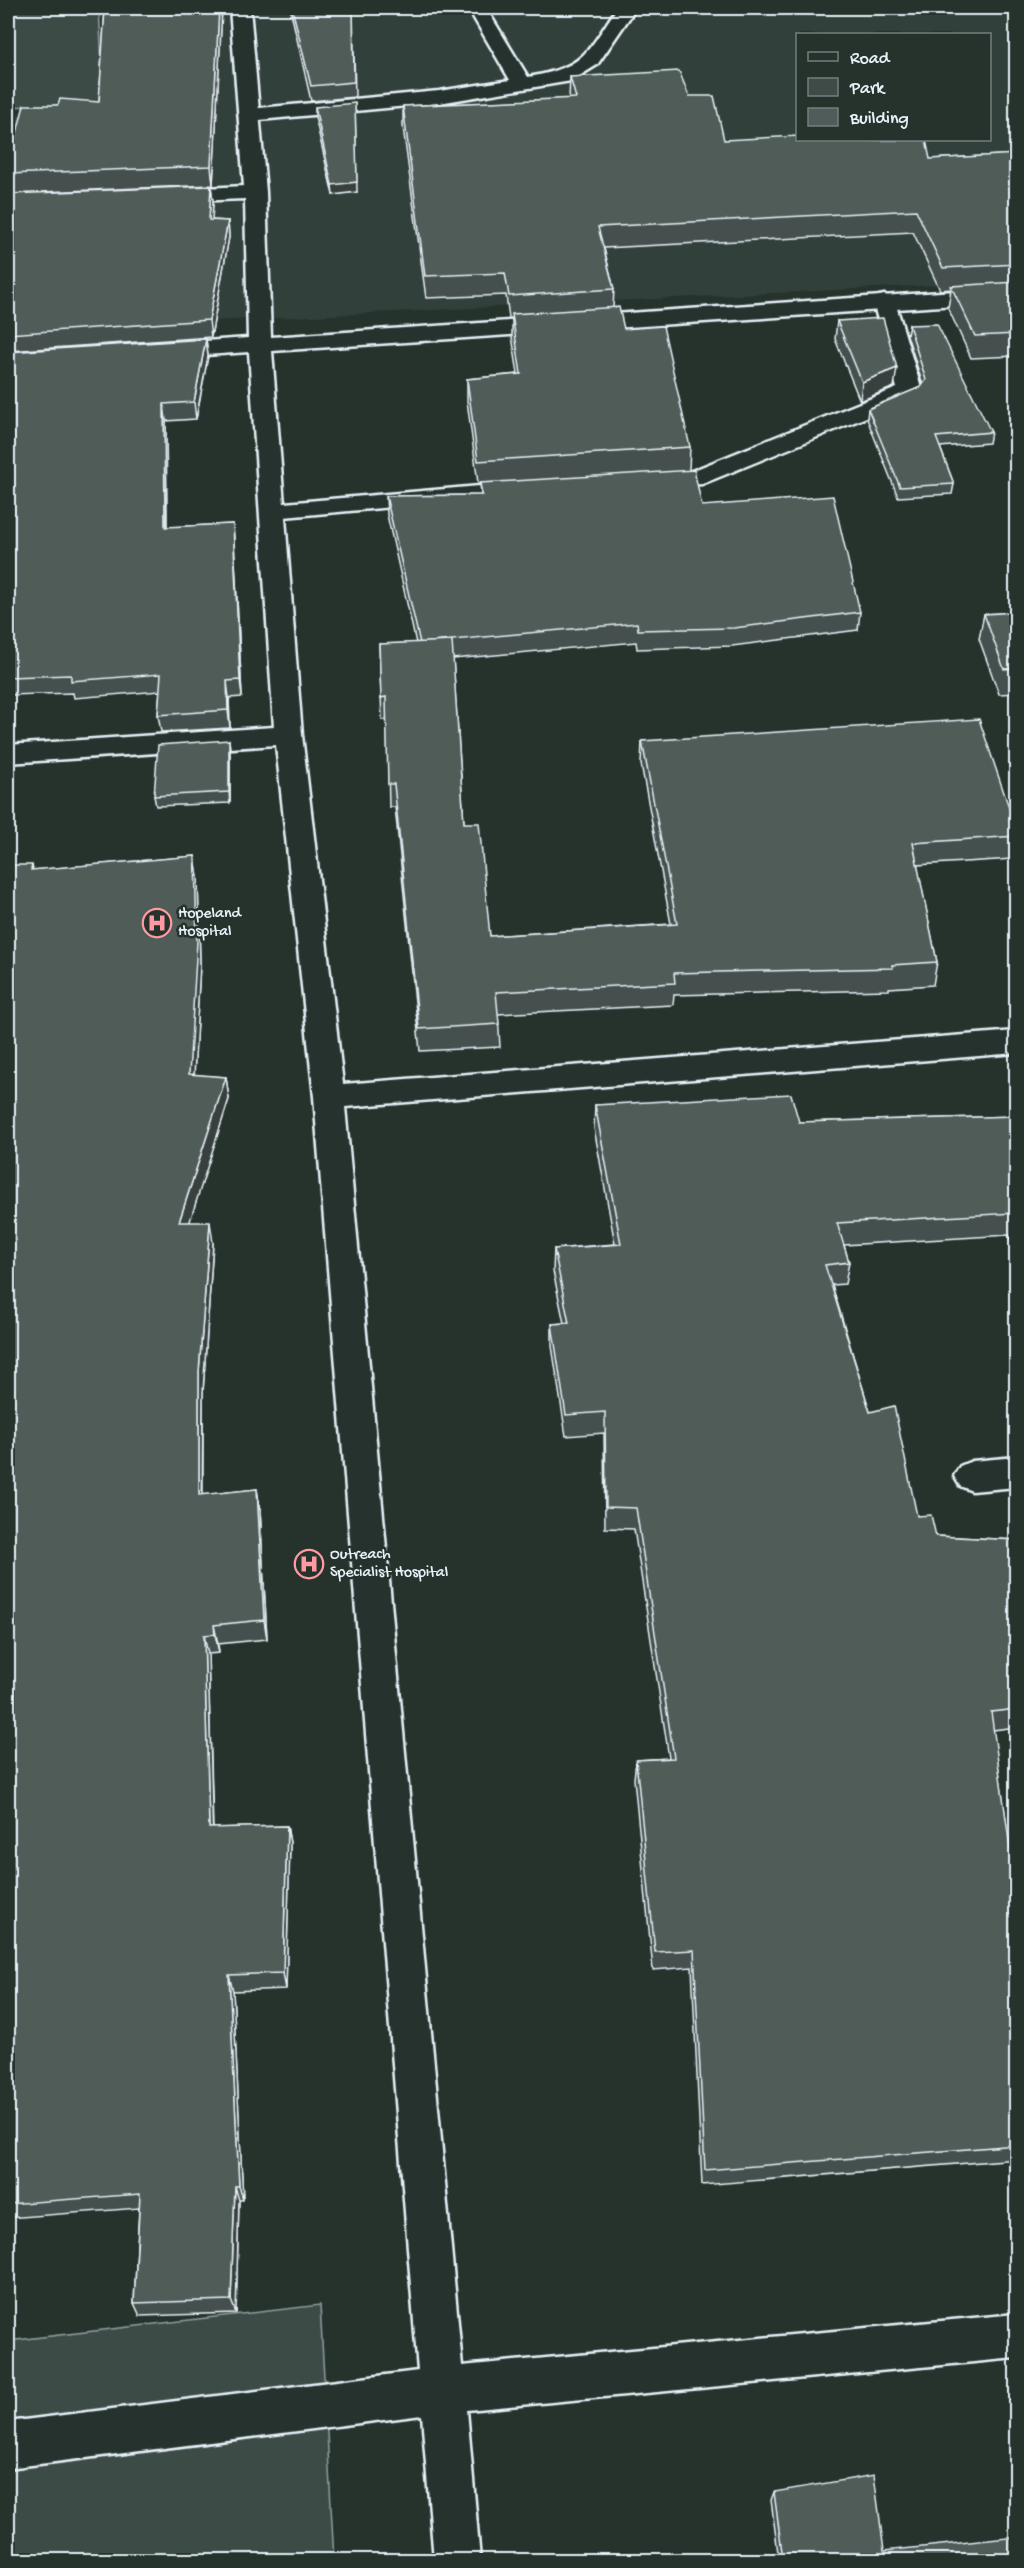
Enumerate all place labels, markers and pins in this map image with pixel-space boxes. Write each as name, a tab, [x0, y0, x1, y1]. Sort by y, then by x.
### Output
place label: Hopeland Hospital	[178, 905, 243, 942]
hospital icon: Hopeland Hospital	[141, 907, 173, 939]
place label: Outreach Specialist Hospital	[330, 1546, 448, 1583]
hospital icon: Outreach Specialist Hospital	[293, 1548, 325, 1580]

